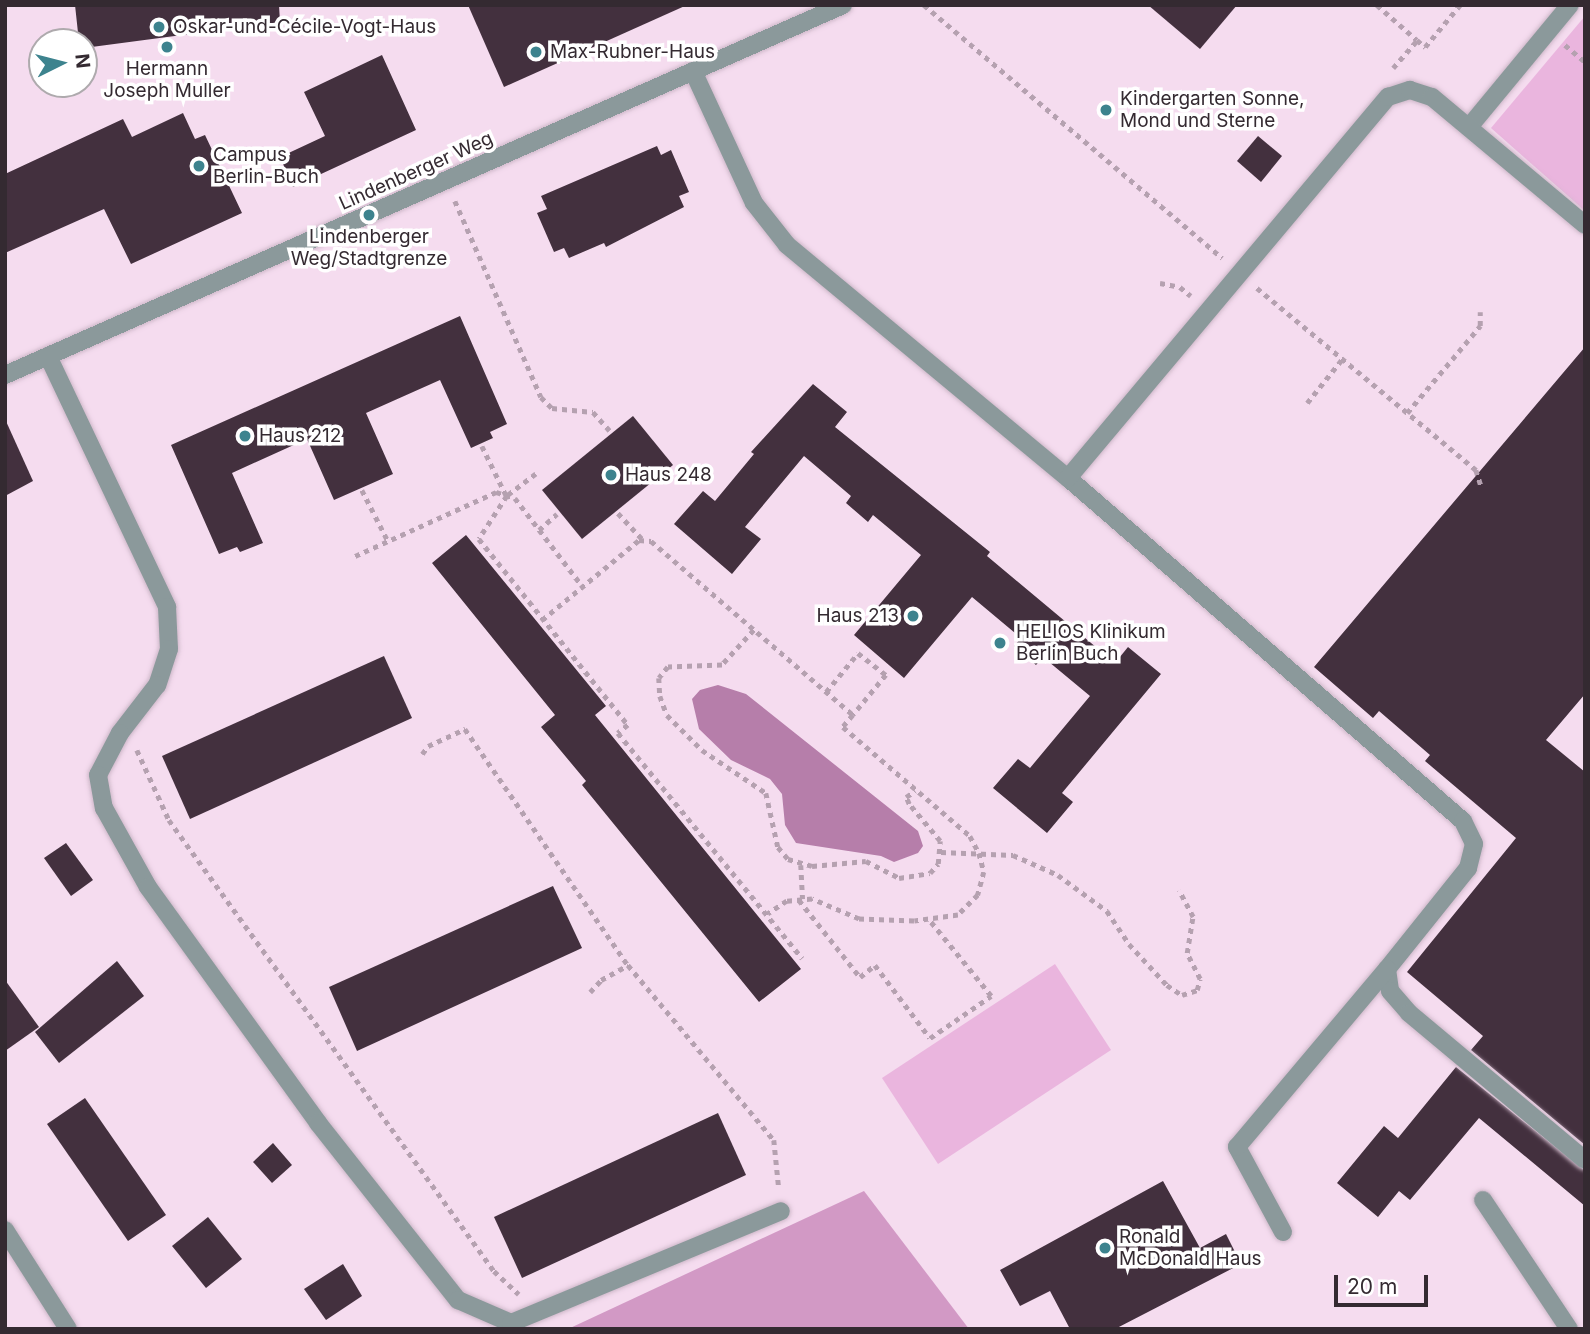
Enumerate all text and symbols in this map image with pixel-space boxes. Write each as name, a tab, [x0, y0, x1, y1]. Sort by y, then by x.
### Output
place label: Oskar-und-Cécile-Vogt-Haus	[173, 16, 436, 38]
marker: Oskar-und-Cécile-Vogt-Haus	[151, 19, 167, 35]
north arrow	[28, 28, 98, 98]
marker: Hermann Joseph Muller	[159, 39, 175, 55]
place label: Max-Rubner-Haus	[550, 41, 715, 63]
marker: Max-Rubner-Haus	[528, 44, 544, 60]
text: N	[70, 53, 95, 69]
place label: Hermann Joseph Muller	[103, 58, 231, 102]
place label: Kindergarten Sonne, Mond und Sterne	[1120, 88, 1304, 132]
marker: Kindergarten Sonne, Mond und Sterne	[1098, 102, 1114, 118]
street label: Lindenberger Weg	[336, 127, 496, 215]
place label: Campus Berlin-Buch	[213, 144, 319, 188]
marker: Campus Berlin-Buch	[191, 158, 207, 174]
marker: Lindenberger Weg/Stadtgrenze	[361, 207, 377, 223]
place label: Lindenberger Weg/Stadtgrenze	[291, 226, 447, 270]
place label: Haus 212	[259, 425, 341, 447]
marker: Haus 212	[237, 428, 253, 444]
place label: Haus 248	[625, 464, 712, 486]
marker: Haus 248	[603, 467, 619, 483]
place label: Haus 213	[817, 605, 899, 627]
marker: Haus 213	[905, 608, 921, 624]
place label: HELIOS Klinikum Berlin Buch	[1016, 621, 1166, 665]
marker: HELIOS Klinikum Berlin Buch	[990, 633, 1010, 653]
place label: Ronald McDonald Haus	[1119, 1226, 1262, 1270]
marker: Ronald McDonald Haus	[1097, 1240, 1113, 1256]
scale bar	[1338, 1260, 1432, 1304]
text: 20 m	[1347, 1274, 1397, 1299]

